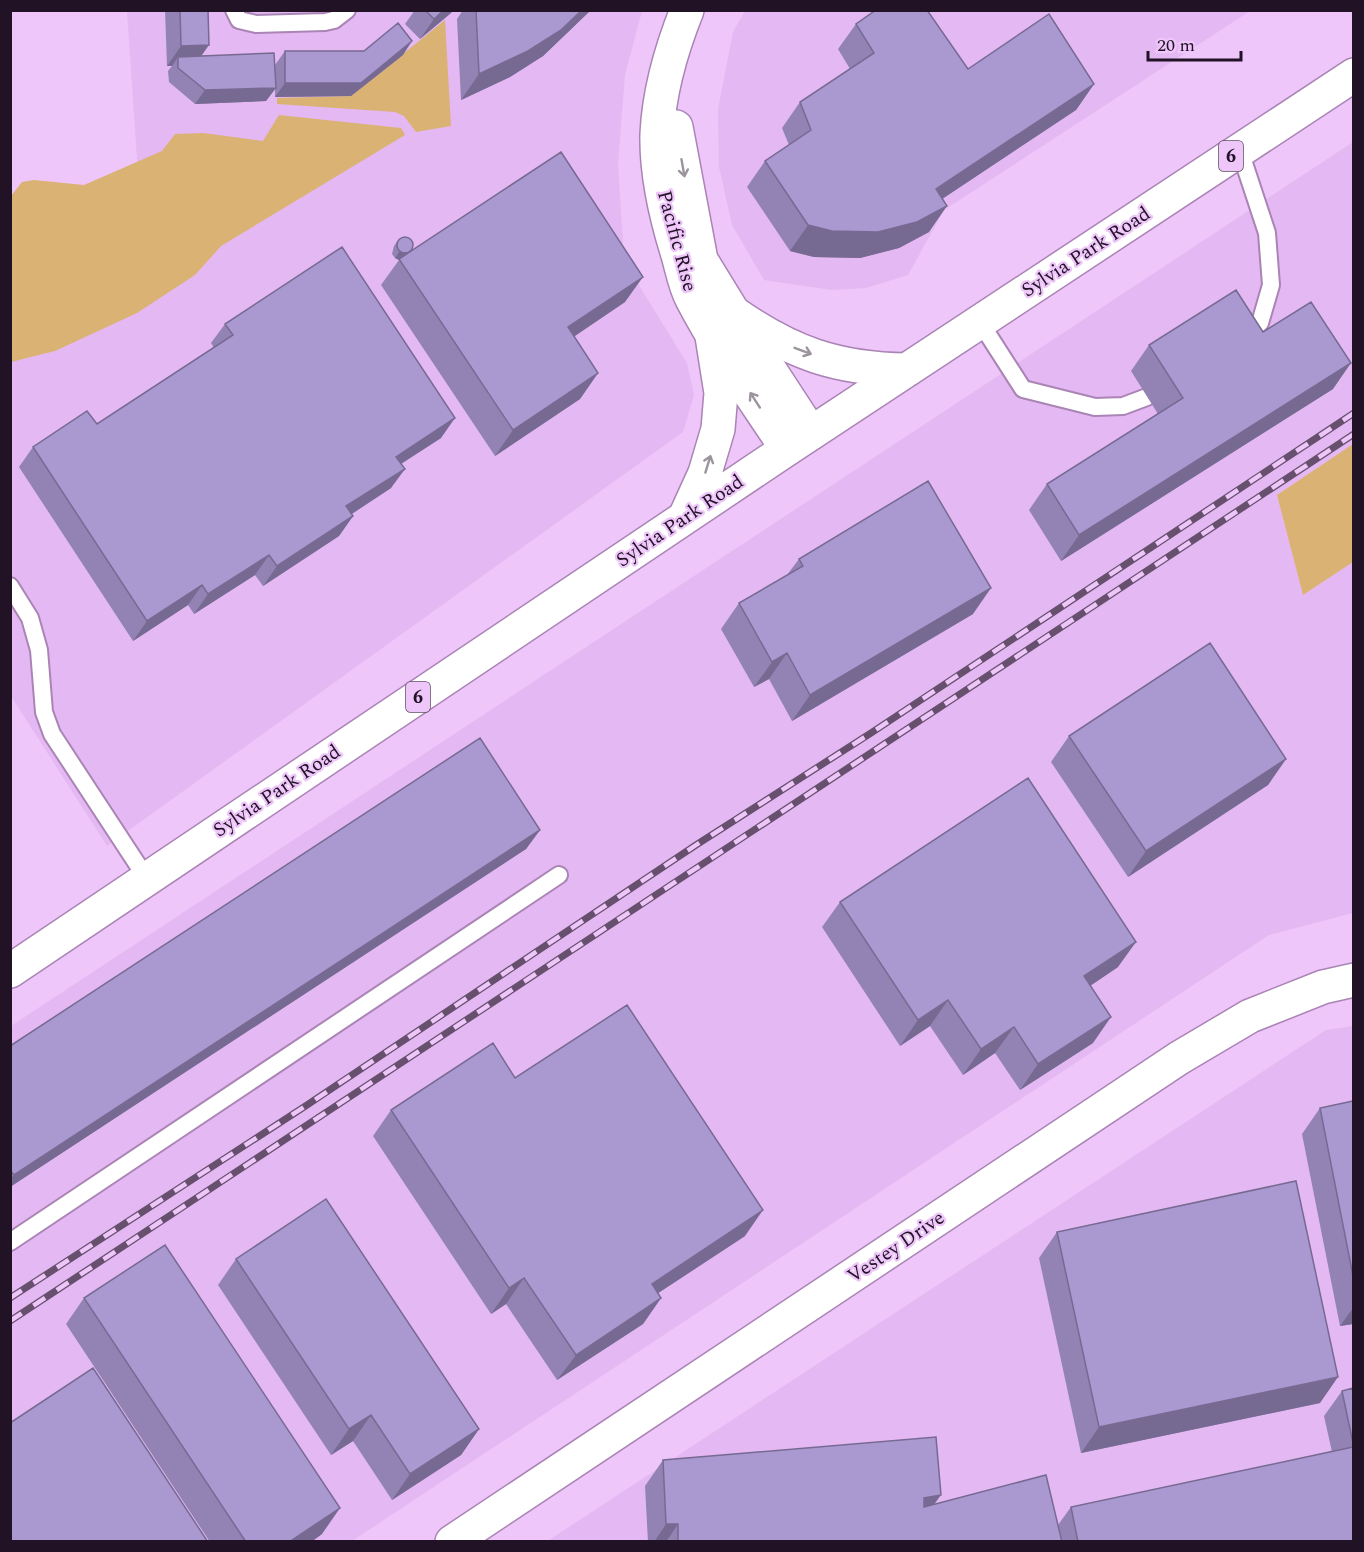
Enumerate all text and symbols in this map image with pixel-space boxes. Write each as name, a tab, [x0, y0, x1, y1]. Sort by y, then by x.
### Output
scale bar	[1148, 24, 1241, 62]
text: 20 m	[1157, 32, 1195, 59]
road number: 6	[1219, 141, 1243, 171]
one-way arrow	[677, 158, 688, 178]
street label: Pacific Rise	[649, 187, 705, 295]
street label: Sylvia Park Road	[1016, 199, 1156, 305]
one-way arrow	[793, 347, 812, 358]
one-way arrow	[749, 392, 761, 409]
one-way arrow	[703, 455, 714, 474]
street label: Sylvia Park Road	[610, 467, 750, 575]
road number: 6	[406, 682, 430, 712]
street label: Sylvia Park Road	[207, 737, 347, 845]
street label: Vestey Drive	[841, 1203, 951, 1291]

